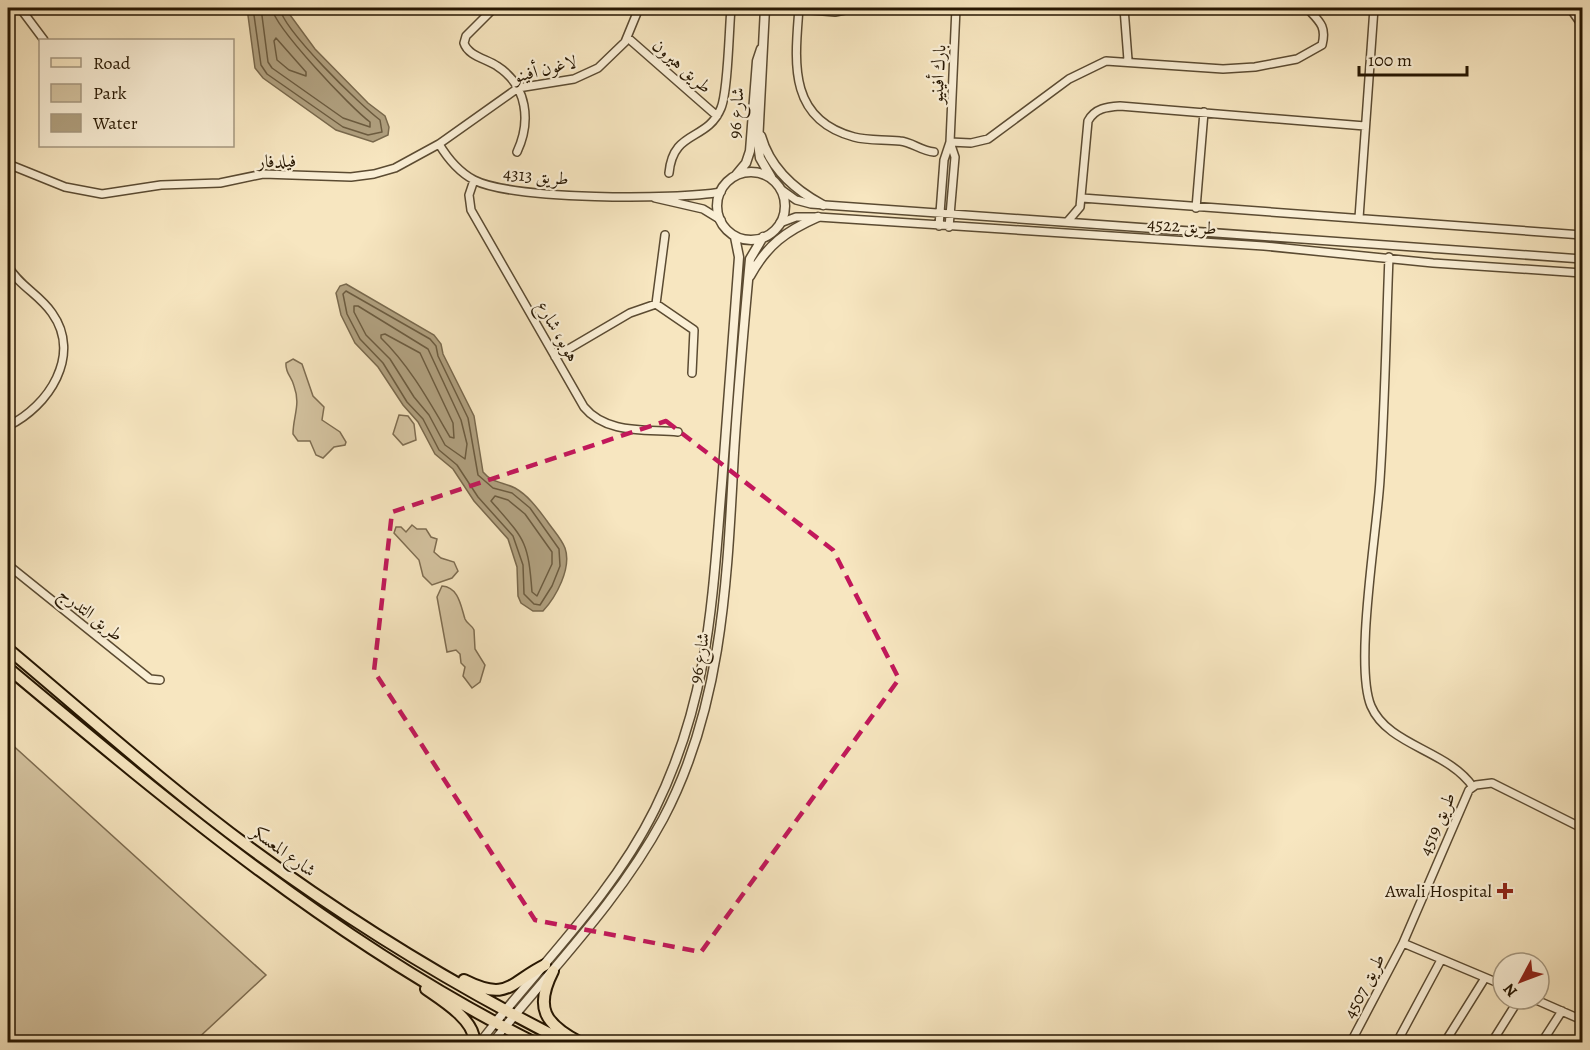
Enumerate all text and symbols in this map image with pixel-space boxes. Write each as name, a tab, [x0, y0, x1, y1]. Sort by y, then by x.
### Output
street label: طريق هيرون	[647, 33, 717, 99]
legend	[39, 39, 234, 147]
scale bar	[1359, 39, 1467, 77]
street label: بارك أفينيو	[923, 44, 952, 106]
text: 100 m	[1368, 48, 1412, 72]
street label: لاغون أفينو	[509, 49, 579, 89]
text: Road	[93, 51, 131, 75]
text: Park	[93, 81, 127, 105]
street label: شارع 96	[722, 87, 753, 140]
text: Water	[92, 111, 138, 135]
street label: فيلدفار	[256, 149, 296, 173]
street label: طريق 4313	[502, 161, 570, 191]
street label: طريق 4522	[1146, 212, 1218, 240]
street label: هوبو، شارع	[528, 296, 585, 367]
street label: طريق التدرج	[51, 581, 128, 650]
street label: شارع 96	[683, 631, 718, 686]
street label: طريق 4519	[1413, 789, 1461, 859]
street label: شارع المعسكر	[244, 818, 321, 885]
place label: Awali Hospital	[1384, 879, 1493, 903]
marker: Awali Hospital	[1496, 882, 1514, 900]
street label: طريق 4507	[1338, 950, 1390, 1022]
north arrow	[1491, 951, 1551, 1011]
text: N	[1498, 978, 1523, 1002]

